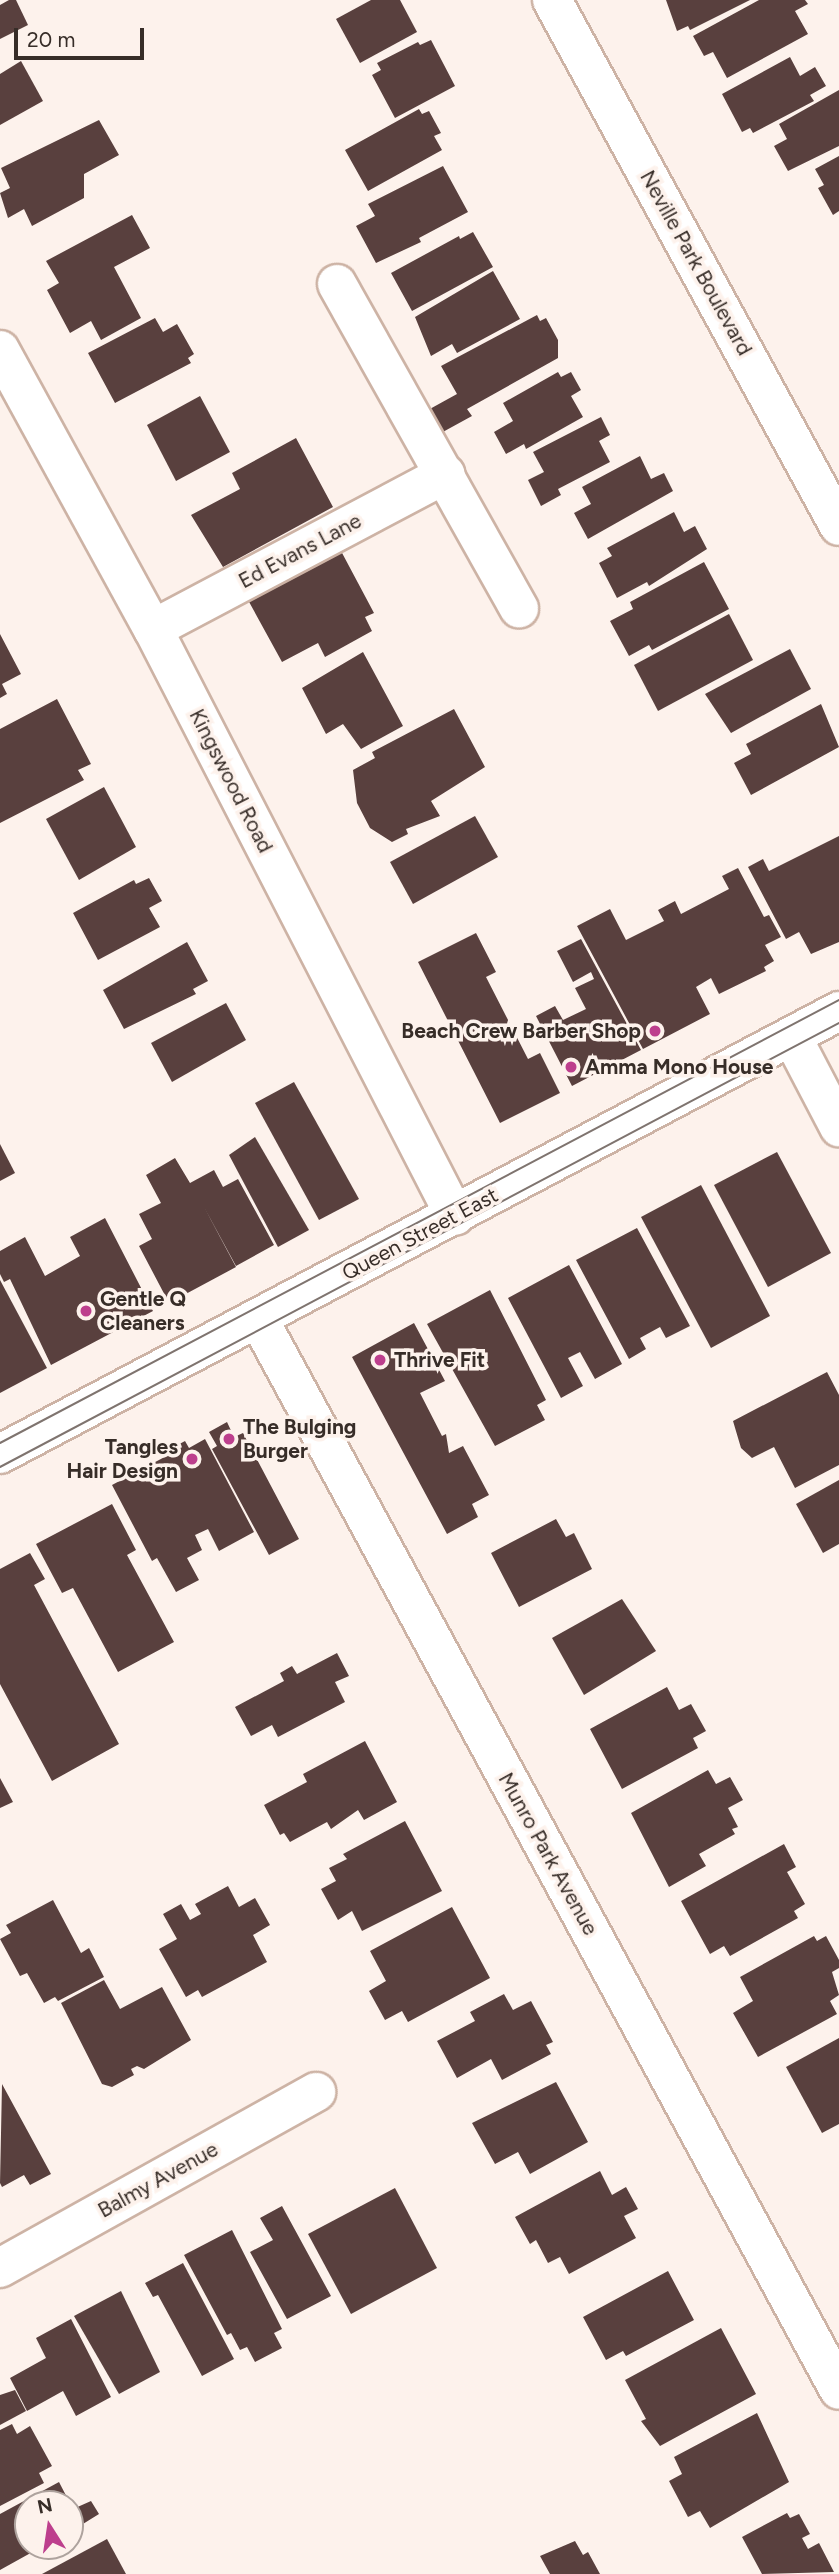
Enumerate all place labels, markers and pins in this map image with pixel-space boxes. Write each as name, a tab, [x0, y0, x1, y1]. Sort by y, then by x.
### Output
place label: Beach Crew Barber Shop	[401, 1018, 641, 1044]
marker: Beach Crew Barber Shop	[647, 1023, 663, 1039]
place label: Amma Mono House	[585, 1054, 773, 1080]
marker: Amma Mono House	[563, 1059, 579, 1075]
place label: Gentle Q Cleaners	[100, 1286, 186, 1336]
marker: Gentle Q Cleaners	[78, 1303, 94, 1319]
place label: Thrive Fit	[394, 1347, 485, 1373]
marker: Thrive Fit	[372, 1352, 388, 1368]
place label: The Bulging Burger	[243, 1414, 356, 1464]
marker: The Bulging Burger	[221, 1431, 237, 1447]
place label: Tangles Hair Design	[66, 1434, 178, 1484]
marker: Tangles Hair Design	[184, 1451, 200, 1467]

